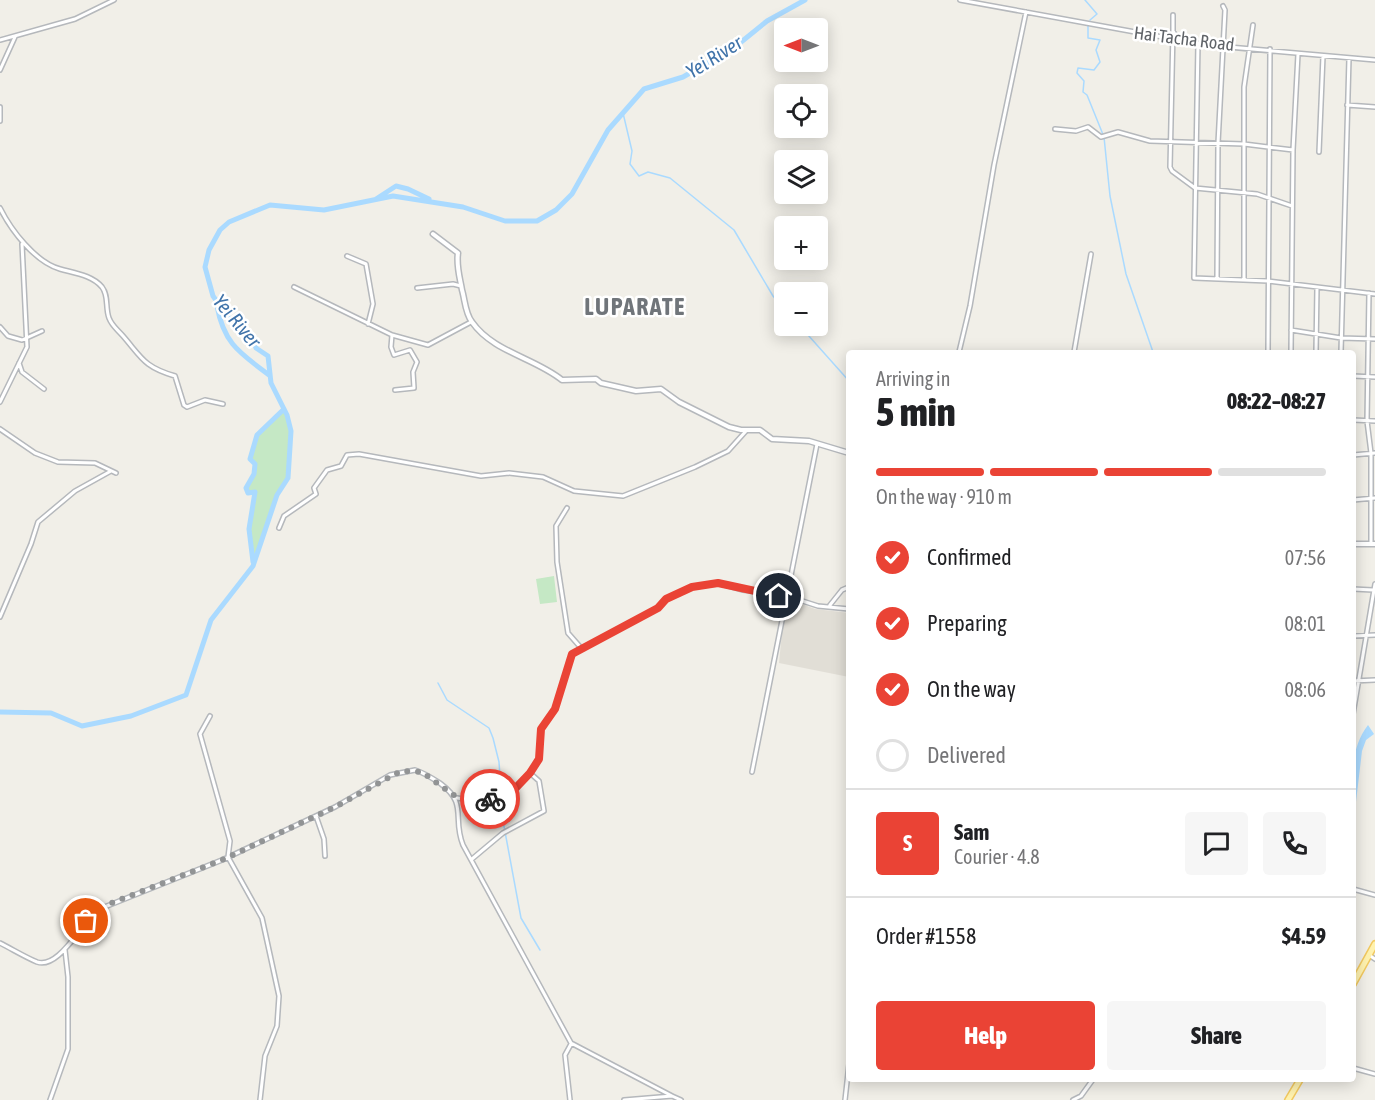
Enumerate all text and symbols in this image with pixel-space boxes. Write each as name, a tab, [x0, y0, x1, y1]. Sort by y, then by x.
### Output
north arrow	[774, 18, 828, 72]
map controls	[774, 18, 828, 336]
street label: Hai Tacha Road	[1133, 22, 1235, 55]
water label: Yei River	[681, 30, 747, 83]
button: locate	[774, 84, 828, 138]
button: layers	[774, 150, 828, 204]
button: +	[774, 216, 828, 270]
button: −	[774, 282, 828, 336]
water label: Yei River	[209, 290, 267, 353]
district label: LUPARATE	[584, 293, 686, 320]
text: Arriving in	[876, 367, 950, 390]
text: 08:22–08:27	[1227, 388, 1326, 414]
text: 5 min	[876, 390, 956, 434]
text: On the way · 910 m	[876, 485, 1012, 508]
icon: check	[876, 541, 909, 574]
text: Confirmed	[927, 544, 1012, 570]
text: 07:56	[1285, 546, 1326, 569]
pin	[753, 570, 804, 621]
icon: home	[762, 579, 795, 612]
icon: check	[876, 607, 909, 640]
text: Preparing	[927, 610, 1007, 636]
text: 08:01	[1284, 612, 1326, 635]
icon: check	[876, 673, 909, 706]
text: On the way	[927, 676, 1016, 702]
text: 08:06	[1284, 678, 1326, 701]
text: Delivered	[927, 742, 1006, 768]
courier	[460, 769, 520, 829]
icon: bike	[474, 783, 507, 816]
button: chat	[1185, 812, 1248, 875]
button: phone	[1263, 812, 1326, 875]
text: Sam	[954, 819, 989, 845]
text: S	[903, 830, 912, 856]
text: Courier · 4.8	[954, 845, 1040, 868]
pin	[60, 895, 111, 946]
icon: bag	[69, 904, 102, 937]
text: Order #1558	[876, 923, 976, 949]
text: $4.59	[1282, 923, 1326, 949]
button: Help	[876, 1001, 1095, 1070]
button: Share	[1107, 1001, 1326, 1070]

